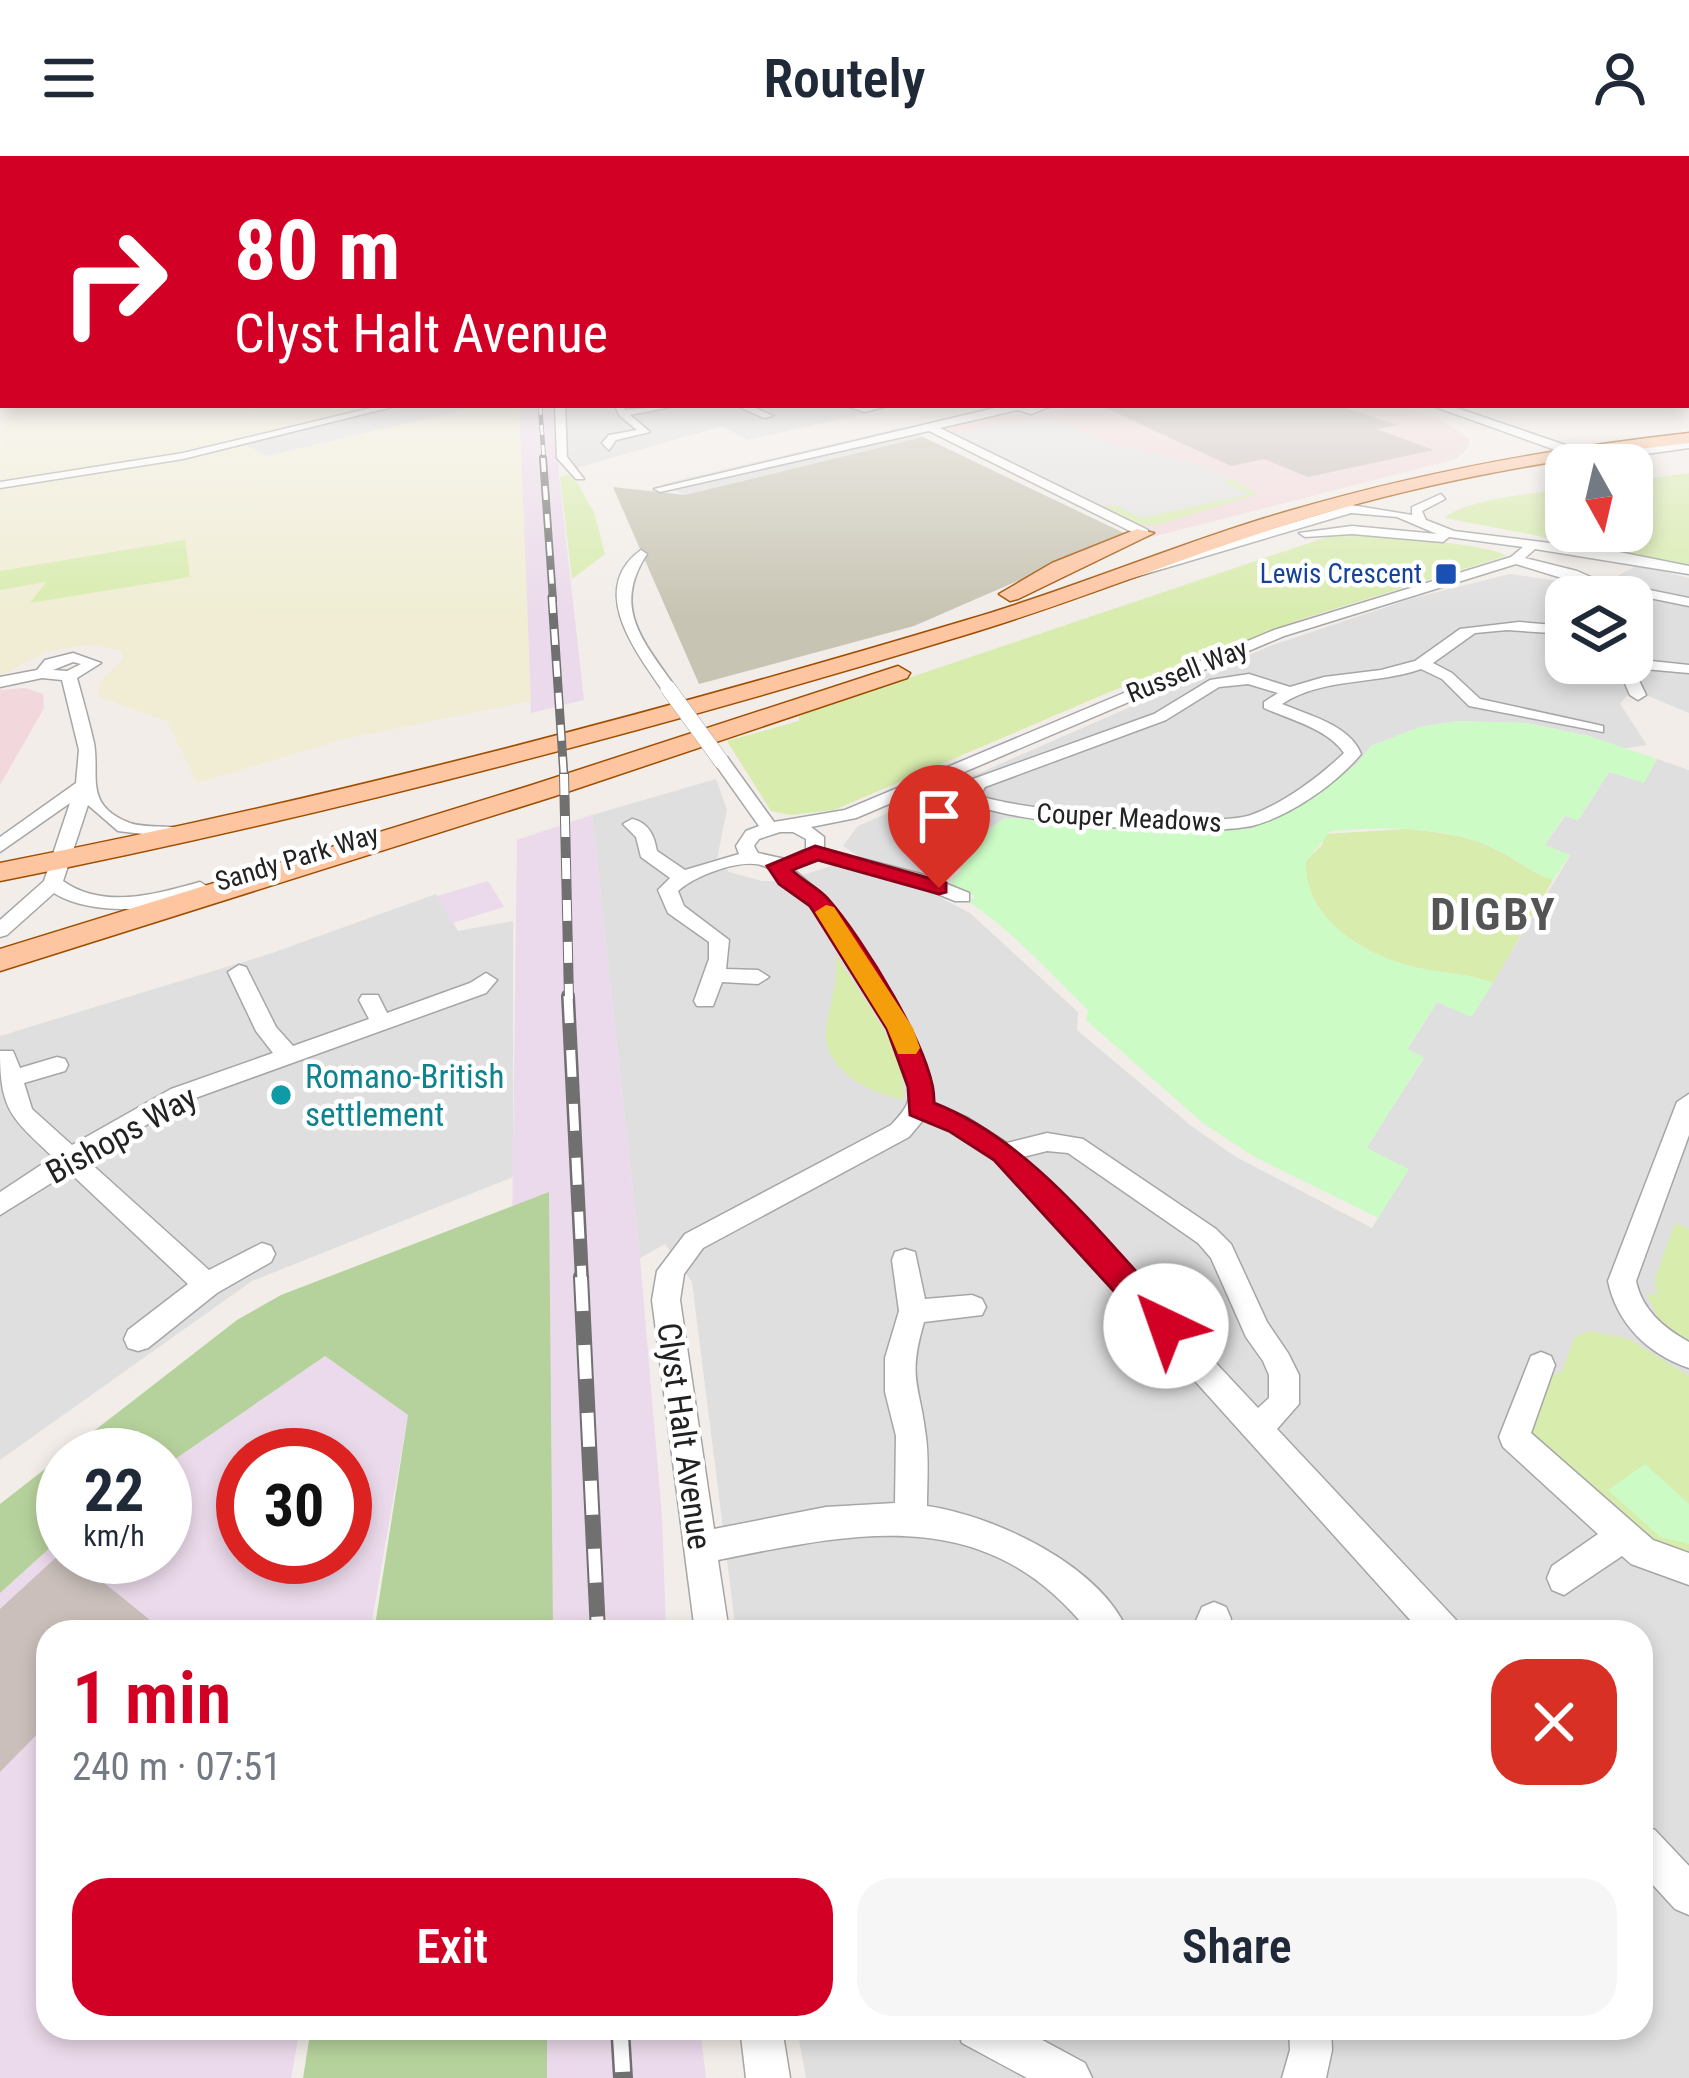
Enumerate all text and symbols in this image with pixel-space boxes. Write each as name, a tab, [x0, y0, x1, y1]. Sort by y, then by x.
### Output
icon: menu	[36, 45, 102, 111]
icon: person	[1587, 45, 1653, 111]
text: Routely	[763, 47, 926, 110]
text: 80 m	[234, 201, 401, 300]
icon: right	[36, 204, 192, 360]
text: Clyst Halt Avenue	[234, 302, 608, 365]
north arrow	[1545, 444, 1653, 552]
map controls	[1545, 444, 1653, 684]
place label: Lewis Crescent	[1260, 558, 1422, 590]
marker: Lewis Crescent	[1433, 561, 1459, 587]
button: layers	[1545, 576, 1653, 684]
street label: Russell Way	[1122, 632, 1252, 710]
pin	[888, 765, 990, 888]
icon: arrive	[906, 783, 972, 849]
street label: Couper Meadows	[1036, 797, 1222, 839]
street label: Sandy Park Way	[211, 818, 383, 898]
district label: DIGBY	[1430, 888, 1558, 941]
place label: Romano-British settlement	[305, 1057, 504, 1134]
street label: Bishops Way	[39, 1077, 203, 1192]
marker: Romano-British settlement	[268, 1082, 294, 1108]
position arrow	[1103, 1263, 1229, 1389]
street label: Clyst Halt Avenue	[649, 1320, 720, 1552]
speed limit sign: 30	[216, 1428, 372, 1584]
text: 22	[84, 1455, 144, 1526]
text: km/h	[83, 1518, 145, 1553]
text: 1 min	[72, 1656, 231, 1741]
button: close	[1491, 1659, 1617, 1785]
text: 240 m · 07:51	[72, 1744, 282, 1790]
button: Exit	[72, 1878, 833, 2016]
button: Share	[857, 1878, 1617, 2016]

